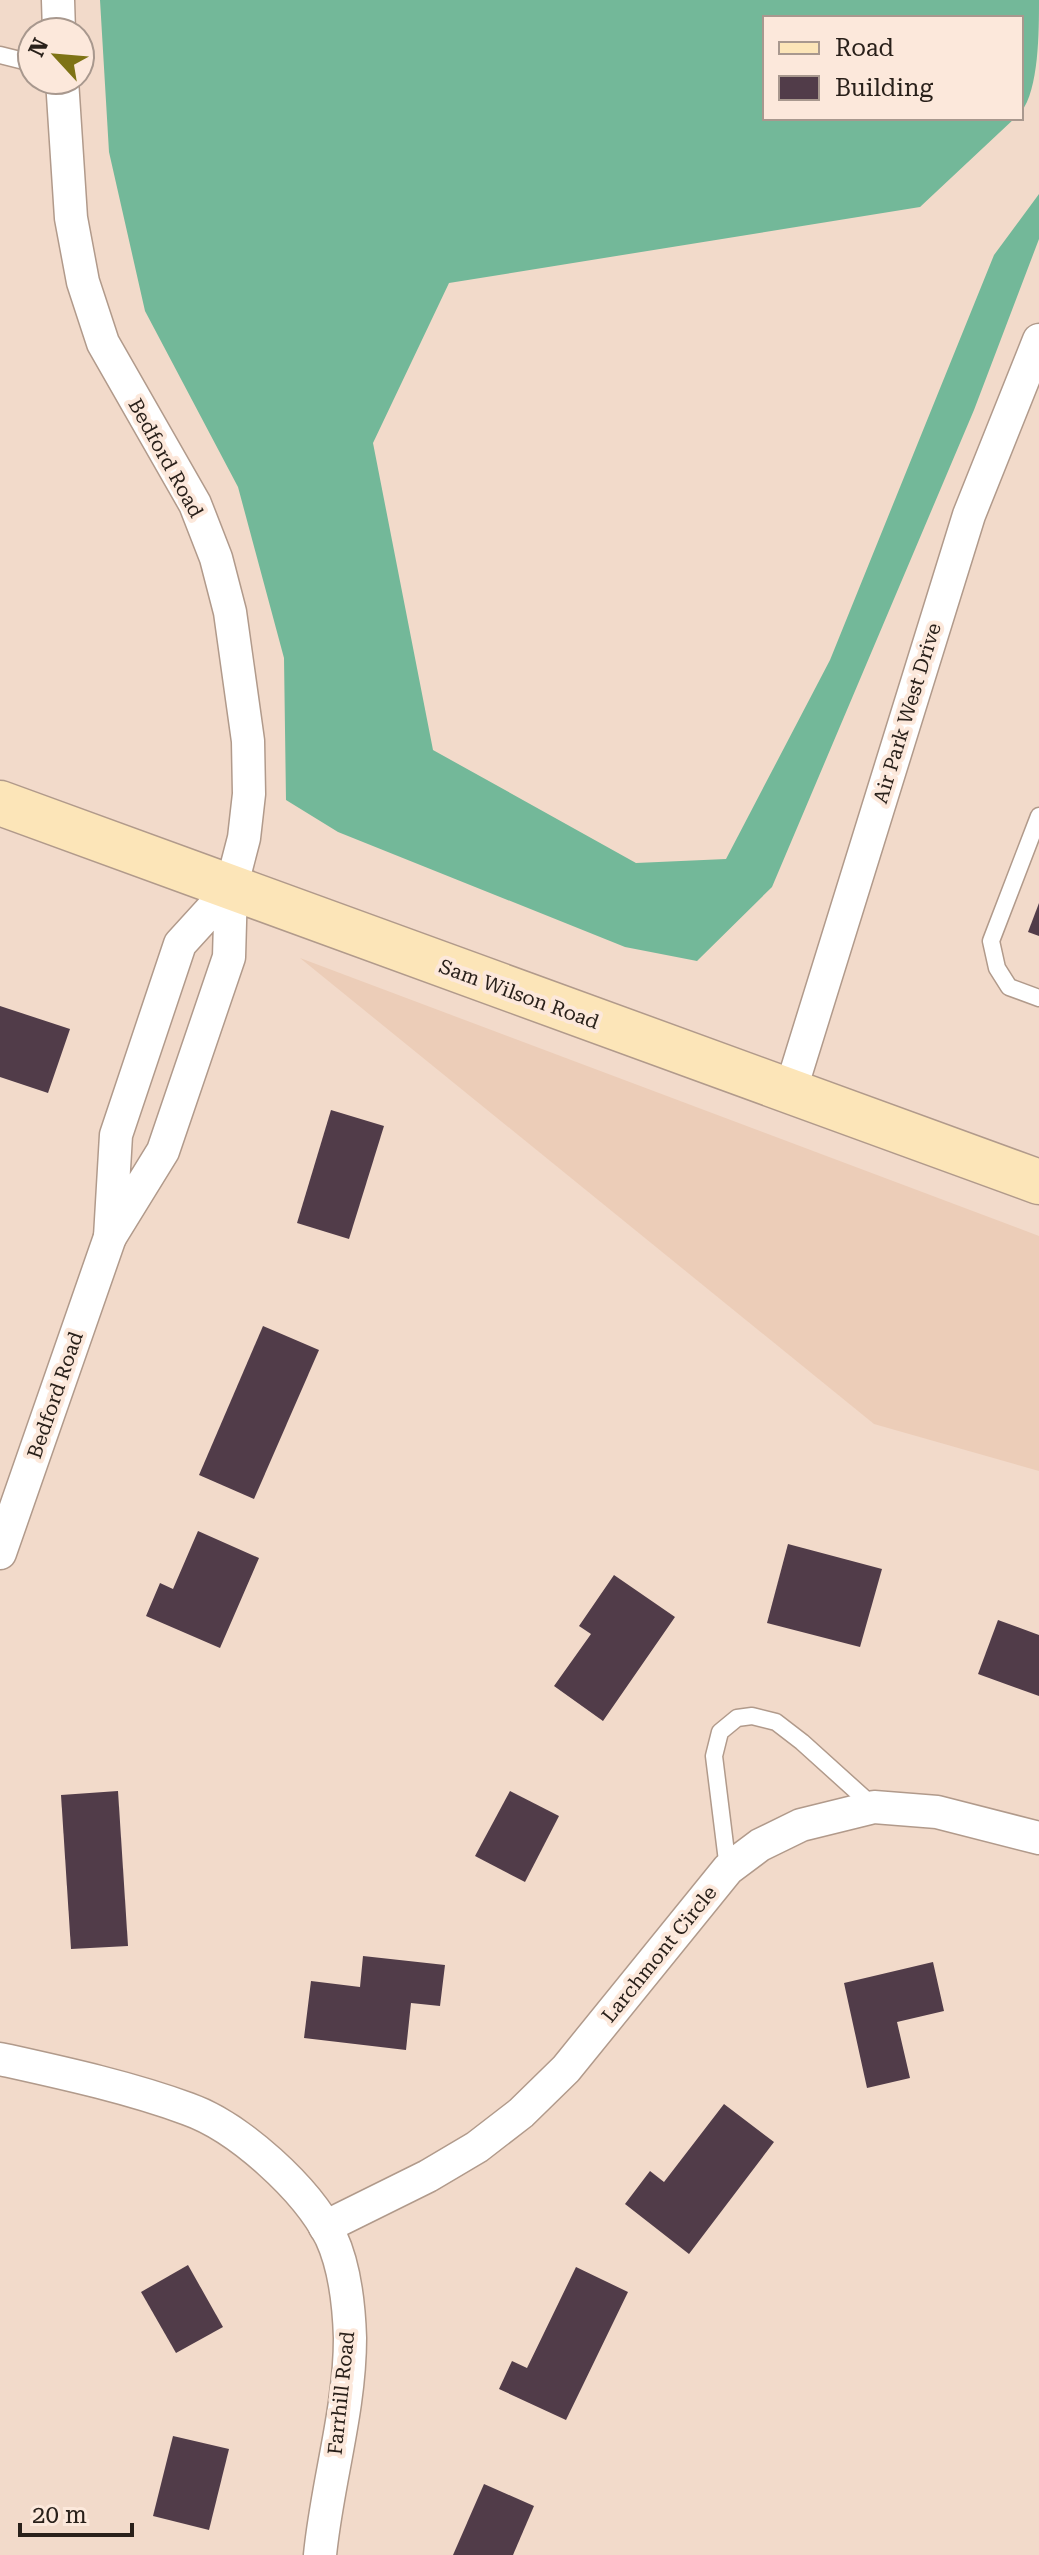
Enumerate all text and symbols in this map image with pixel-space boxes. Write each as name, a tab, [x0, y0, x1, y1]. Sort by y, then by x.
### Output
north arrow	[16, 16, 96, 96]
legend	[763, 16, 1023, 120]
text: N	[24, 34, 53, 61]
text: Road	[835, 34, 894, 62]
text: Building	[835, 74, 933, 102]
street label: Bedford Road	[123, 394, 209, 522]
street label: Air Park West Drive	[868, 620, 946, 806]
street label: Sam Wilson Road	[436, 954, 602, 1034]
street label: Bedford Road	[22, 1328, 88, 1462]
street label: Larchmont Circle	[597, 1881, 721, 2027]
street label: Farrhill Road	[323, 2330, 359, 2456]
scale bar	[20, 2487, 132, 2537]
text: 20 m	[32, 2501, 87, 2529]

